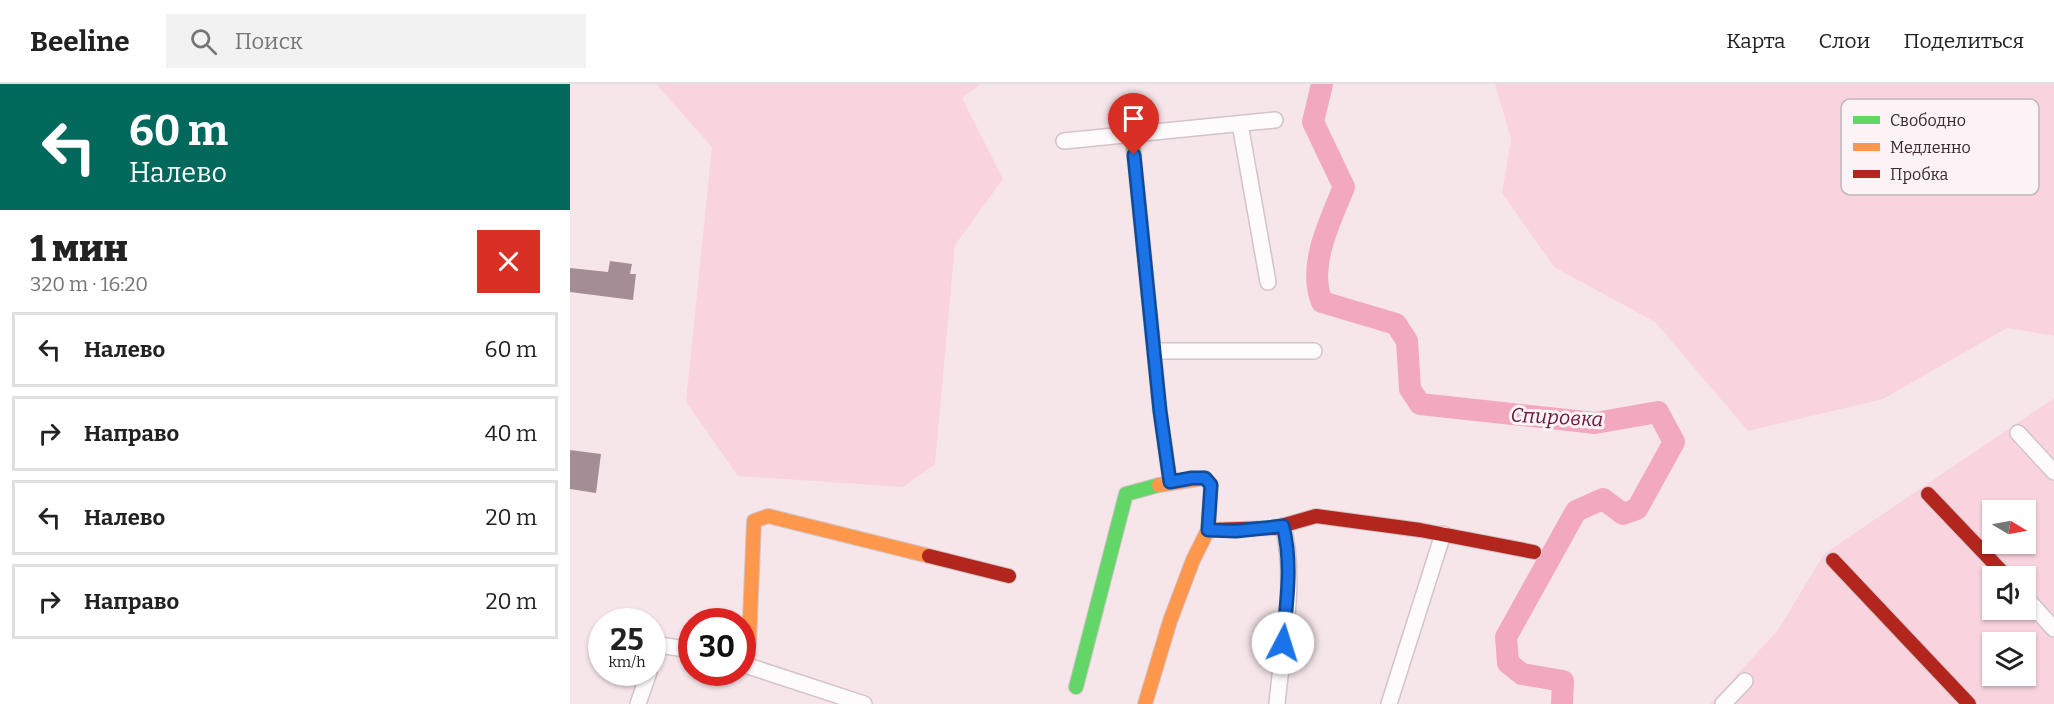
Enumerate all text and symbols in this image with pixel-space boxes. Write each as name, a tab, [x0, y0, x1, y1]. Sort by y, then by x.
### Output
search box	[166, 14, 586, 68]
text: Beeline	[30, 25, 130, 58]
icon: search	[187, 25, 220, 58]
text: Поиск	[235, 28, 303, 55]
text: Карта	[1726, 28, 1785, 54]
text: Слои	[1818, 28, 1870, 54]
text: Поделиться	[1903, 28, 2024, 54]
pin	[1108, 93, 1159, 155]
legend	[1841, 99, 2039, 195]
icon: arrive	[1117, 102, 1150, 135]
text: 60 m	[129, 106, 228, 156]
icon: left	[30, 108, 108, 186]
text: Свободно	[1890, 111, 1966, 130]
text: Медленно	[1890, 138, 1971, 157]
text: Налево	[129, 157, 227, 189]
text: Пробка	[1890, 165, 1949, 184]
text: 1 мин	[30, 227, 128, 271]
button: close	[477, 230, 540, 293]
text: 320 m · 16:20	[30, 272, 148, 296]
icon: left	[33, 333, 66, 366]
text: Налево	[84, 336, 165, 363]
text: 60 m	[485, 336, 537, 363]
water label: Спировка	[1510, 403, 1604, 431]
icon: right	[33, 417, 66, 450]
text: Направо	[84, 420, 179, 447]
text: 40 m	[485, 420, 537, 447]
north arrow	[1982, 500, 2036, 554]
map controls	[1982, 500, 2036, 686]
icon: left	[33, 501, 66, 534]
text: Налево	[84, 504, 165, 531]
text: 20 m	[486, 504, 537, 531]
button: sound	[1982, 566, 2036, 620]
icon: right	[33, 585, 66, 618]
text: Направо	[84, 588, 179, 615]
text: 20 m	[486, 588, 537, 615]
speed limit sign: 30	[678, 608, 756, 686]
position arrow	[1251, 611, 1315, 675]
text: 25	[610, 622, 644, 658]
button: layers	[1982, 632, 2036, 686]
text: km/h	[608, 653, 646, 671]

